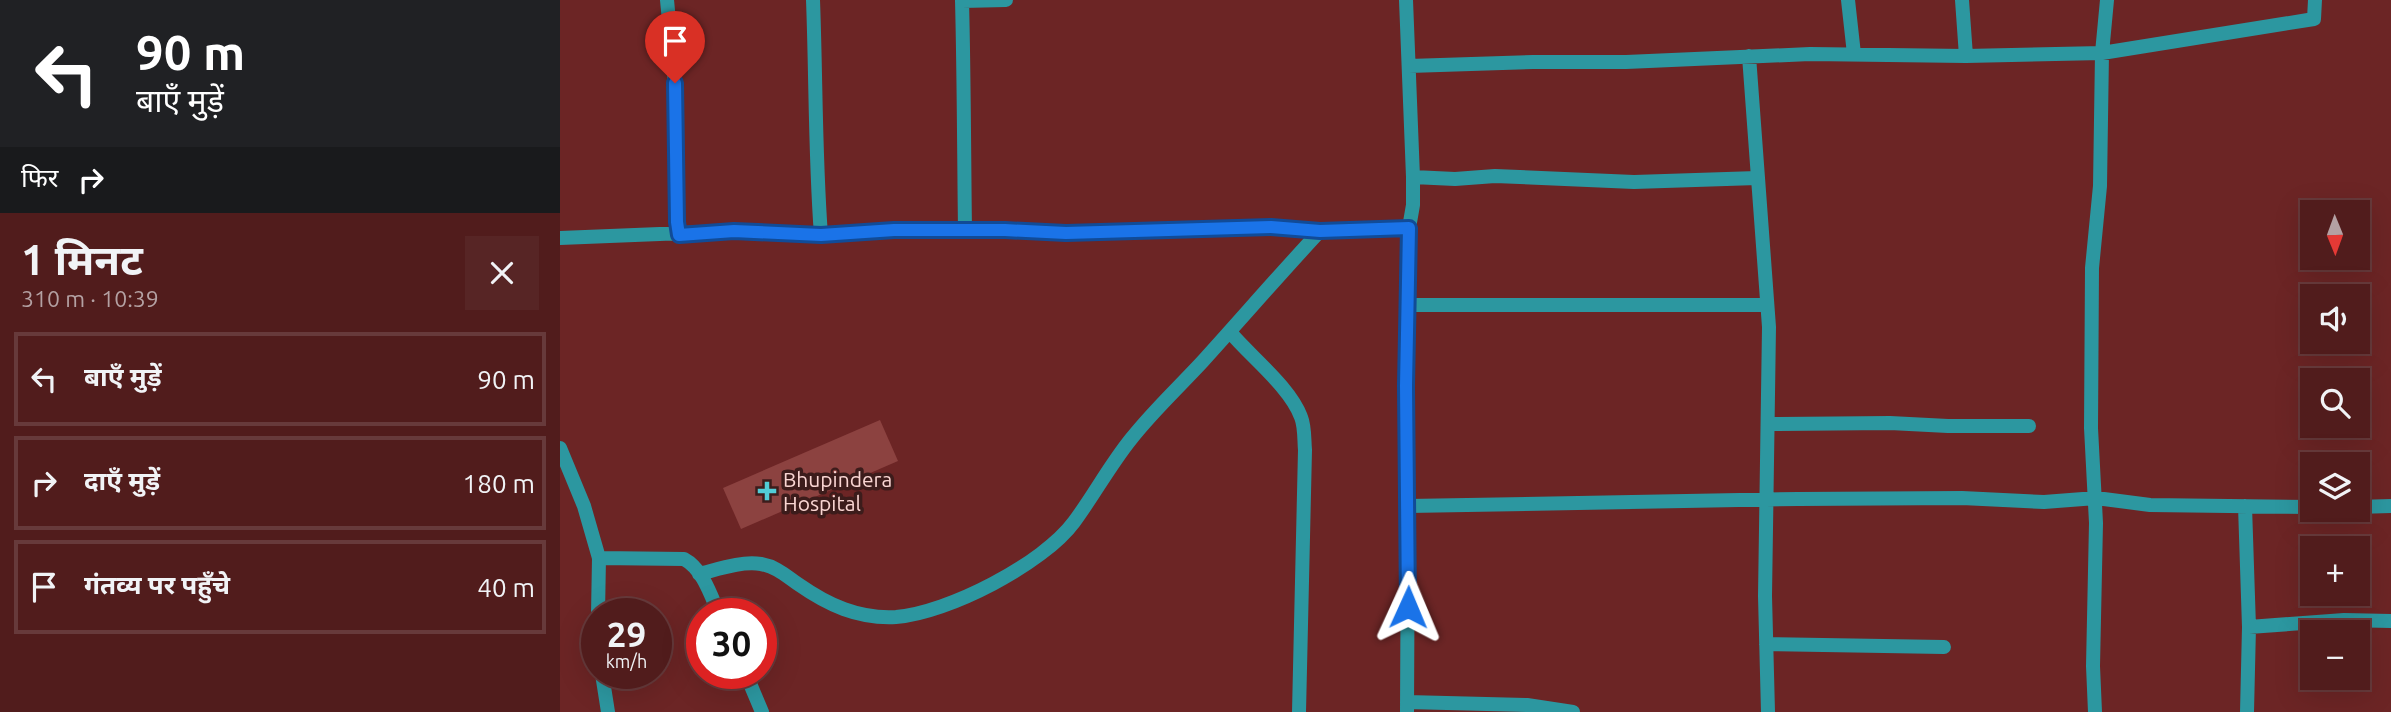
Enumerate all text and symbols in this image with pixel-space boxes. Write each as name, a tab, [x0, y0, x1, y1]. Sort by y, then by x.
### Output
pin	[645, 11, 705, 83]
icon: arrive	[656, 22, 694, 60]
text: 90 m	[136, 24, 245, 79]
icon: left	[21, 28, 112, 119]
text: बाएँ मुड़ें	[136, 82, 224, 118]
icon: right	[72, 161, 110, 199]
text: फिर	[21, 163, 58, 192]
north arrow	[2300, 200, 2370, 270]
map controls	[2300, 200, 2370, 690]
text: 1 मिनट	[21, 236, 143, 283]
button: close	[465, 236, 539, 310]
button: sound	[2300, 284, 2370, 354]
text: 310 m · 10:39	[21, 286, 159, 311]
icon: left	[25, 360, 63, 398]
text: बाएँ मुड़ें	[84, 362, 161, 391]
text: 90 m	[477, 365, 535, 394]
button: search	[2300, 368, 2370, 438]
button: layers	[2300, 452, 2370, 522]
icon: right	[25, 464, 63, 502]
text: दाएँ मुड़ें	[84, 466, 160, 495]
place label: Bhupindera Hospital	[783, 467, 892, 515]
text: 180 m	[463, 469, 535, 498]
marker: Bhupindera Hospital	[757, 481, 777, 501]
button: +	[2300, 536, 2370, 606]
icon: arrive	[25, 568, 63, 606]
text: गंतव्य पर पहुँचे	[84, 570, 230, 599]
position arrow	[1371, 570, 1445, 644]
text: 40 m	[477, 573, 535, 602]
speed limit sign: 30	[686, 598, 777, 689]
text: 29	[607, 614, 646, 654]
button: −	[2300, 620, 2370, 690]
text: km/h	[606, 651, 647, 671]

